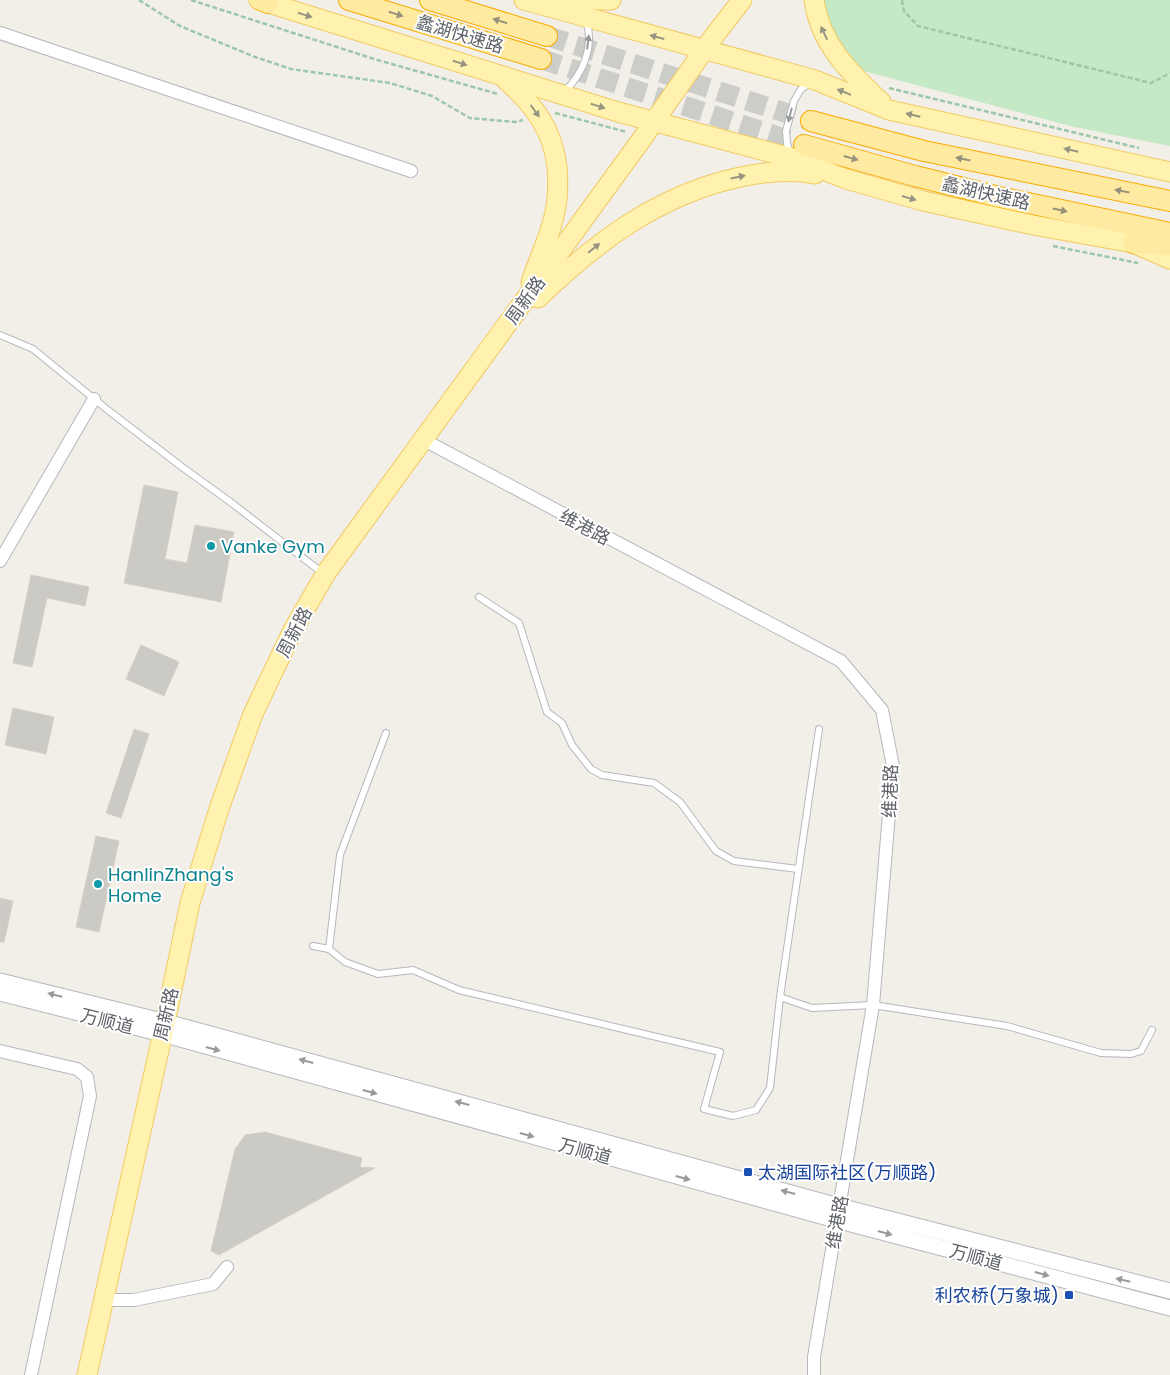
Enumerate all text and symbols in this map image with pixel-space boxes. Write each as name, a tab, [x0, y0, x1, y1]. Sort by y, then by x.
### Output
street label: 蠡湖快速路	[413, 9, 507, 59]
one-way arrow	[298, 11, 313, 19]
one-way arrow	[388, 11, 403, 19]
one-way arrow	[493, 17, 508, 25]
one-way arrow	[820, 26, 828, 40]
one-way arrow	[650, 33, 665, 41]
one-way arrow	[584, 34, 592, 50]
one-way arrow	[453, 60, 468, 68]
one-way arrow	[836, 87, 851, 95]
one-way arrow	[591, 102, 606, 110]
one-way arrow	[530, 104, 540, 118]
one-way arrow	[786, 107, 794, 122]
one-way arrow	[905, 111, 920, 119]
one-way arrow	[1064, 146, 1079, 154]
one-way arrow	[844, 155, 859, 163]
one-way arrow	[955, 155, 970, 163]
street label: 蠡湖快速路	[939, 171, 1033, 215]
one-way arrow	[731, 173, 746, 181]
one-way arrow	[1114, 187, 1130, 195]
one-way arrow	[902, 194, 917, 202]
one-way arrow	[1052, 206, 1068, 214]
one-way arrow	[587, 243, 600, 254]
street label: 周新路	[499, 271, 551, 329]
street label: 维港路	[555, 503, 615, 551]
place label: Vanke Gym	[221, 534, 325, 559]
marker: Vanke Gym	[205, 540, 217, 552]
street label: 周新路	[270, 602, 318, 662]
street label: 维港路	[877, 764, 903, 818]
place label: HanlinZhang's Home	[108, 862, 234, 908]
marker: HanlinZhang's Home	[92, 878, 104, 890]
street label: 周新路	[148, 985, 184, 1043]
one-way arrow	[47, 990, 62, 998]
street label: 万顺道	[78, 1002, 136, 1040]
one-way arrow	[206, 1045, 221, 1053]
one-way arrow	[298, 1056, 313, 1064]
one-way arrow	[363, 1088, 378, 1096]
one-way arrow	[455, 1099, 470, 1107]
one-way arrow	[519, 1131, 534, 1139]
street label: 万顺道	[556, 1132, 614, 1170]
place label: 太湖国际社区(万顺路)	[758, 1160, 936, 1185]
marker: 太湖国际社区(万顺路)	[742, 1166, 754, 1178]
one-way arrow	[676, 1175, 691, 1183]
one-way arrow	[780, 1188, 795, 1196]
street label: 维港路	[820, 1193, 854, 1251]
one-way arrow	[877, 1229, 892, 1237]
street label: 万顺道	[947, 1238, 1005, 1276]
one-way arrow	[1034, 1271, 1049, 1279]
one-way arrow	[1115, 1276, 1130, 1284]
place label: 利农桥(万象城)	[935, 1283, 1059, 1308]
marker: 利农桥(万象城)	[1063, 1289, 1075, 1301]

